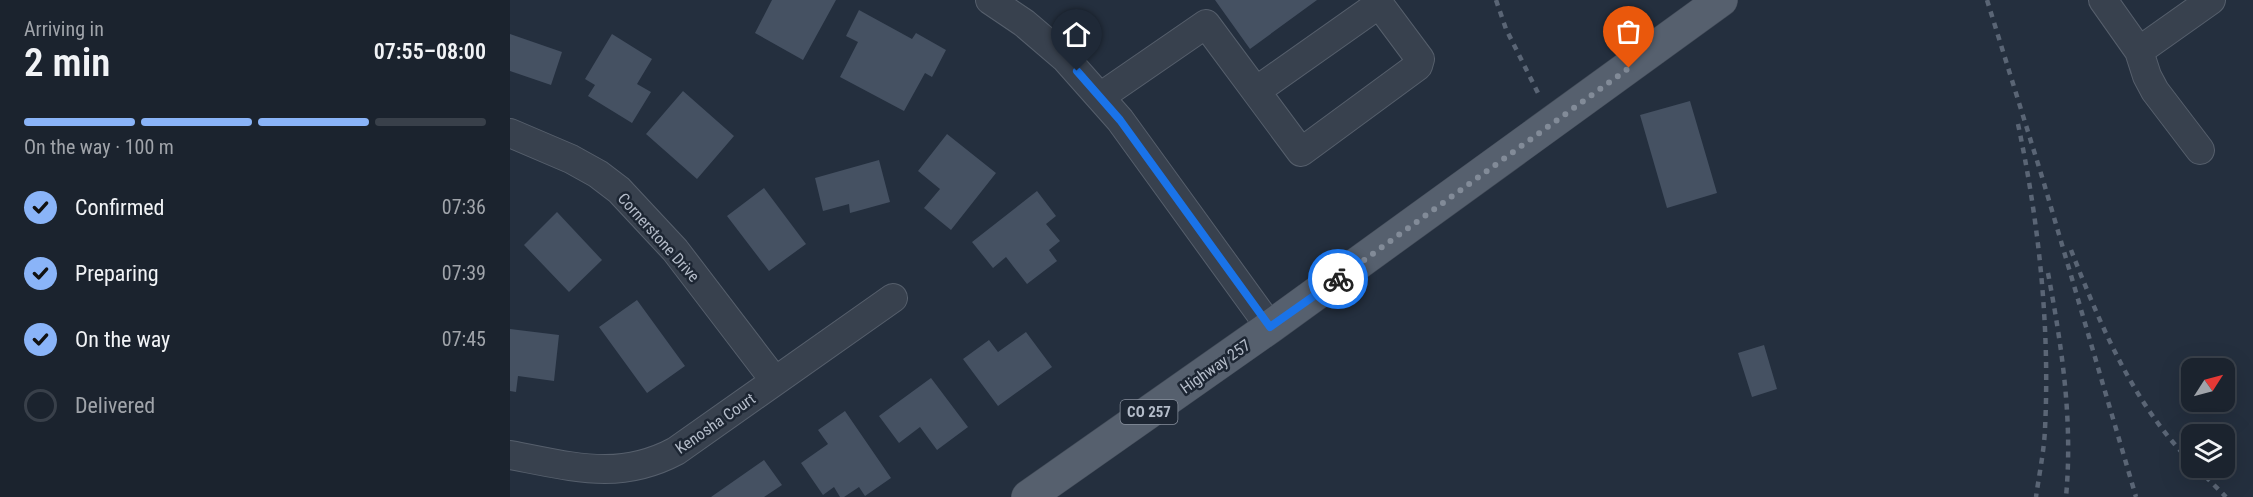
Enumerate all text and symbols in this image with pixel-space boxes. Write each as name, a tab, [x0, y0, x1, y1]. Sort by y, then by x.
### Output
pin	[1603, 6, 1654, 68]
pin	[1051, 9, 1102, 71]
icon: bag	[1612, 15, 1645, 48]
text: Arriving in	[24, 17, 104, 41]
icon: home	[1060, 18, 1093, 51]
text: 07:55–08:00	[374, 39, 486, 64]
text: 2 min	[24, 40, 110, 86]
text: On the way · 100 m	[24, 135, 174, 159]
street label: Cornerstone Drive	[614, 189, 703, 286]
icon: check	[24, 191, 57, 224]
text: Confirmed	[75, 195, 164, 220]
text: 07:36	[442, 195, 486, 219]
courier	[1308, 249, 1368, 309]
icon: check	[24, 257, 57, 290]
text: Preparing	[75, 261, 159, 286]
text: 07:39	[442, 261, 486, 285]
icon: bike	[1322, 263, 1355, 296]
icon: check	[24, 323, 57, 356]
text: On the way	[75, 327, 170, 352]
text: 07:45	[442, 327, 486, 351]
street label: Highway 257	[1177, 335, 1254, 397]
north arrow	[2181, 358, 2235, 412]
map controls	[2181, 358, 2235, 478]
street label: Kenosha Court	[672, 389, 759, 458]
text: Delivered	[75, 393, 155, 418]
road number: CO 257	[1120, 400, 1178, 424]
button: layers	[2181, 424, 2235, 478]

